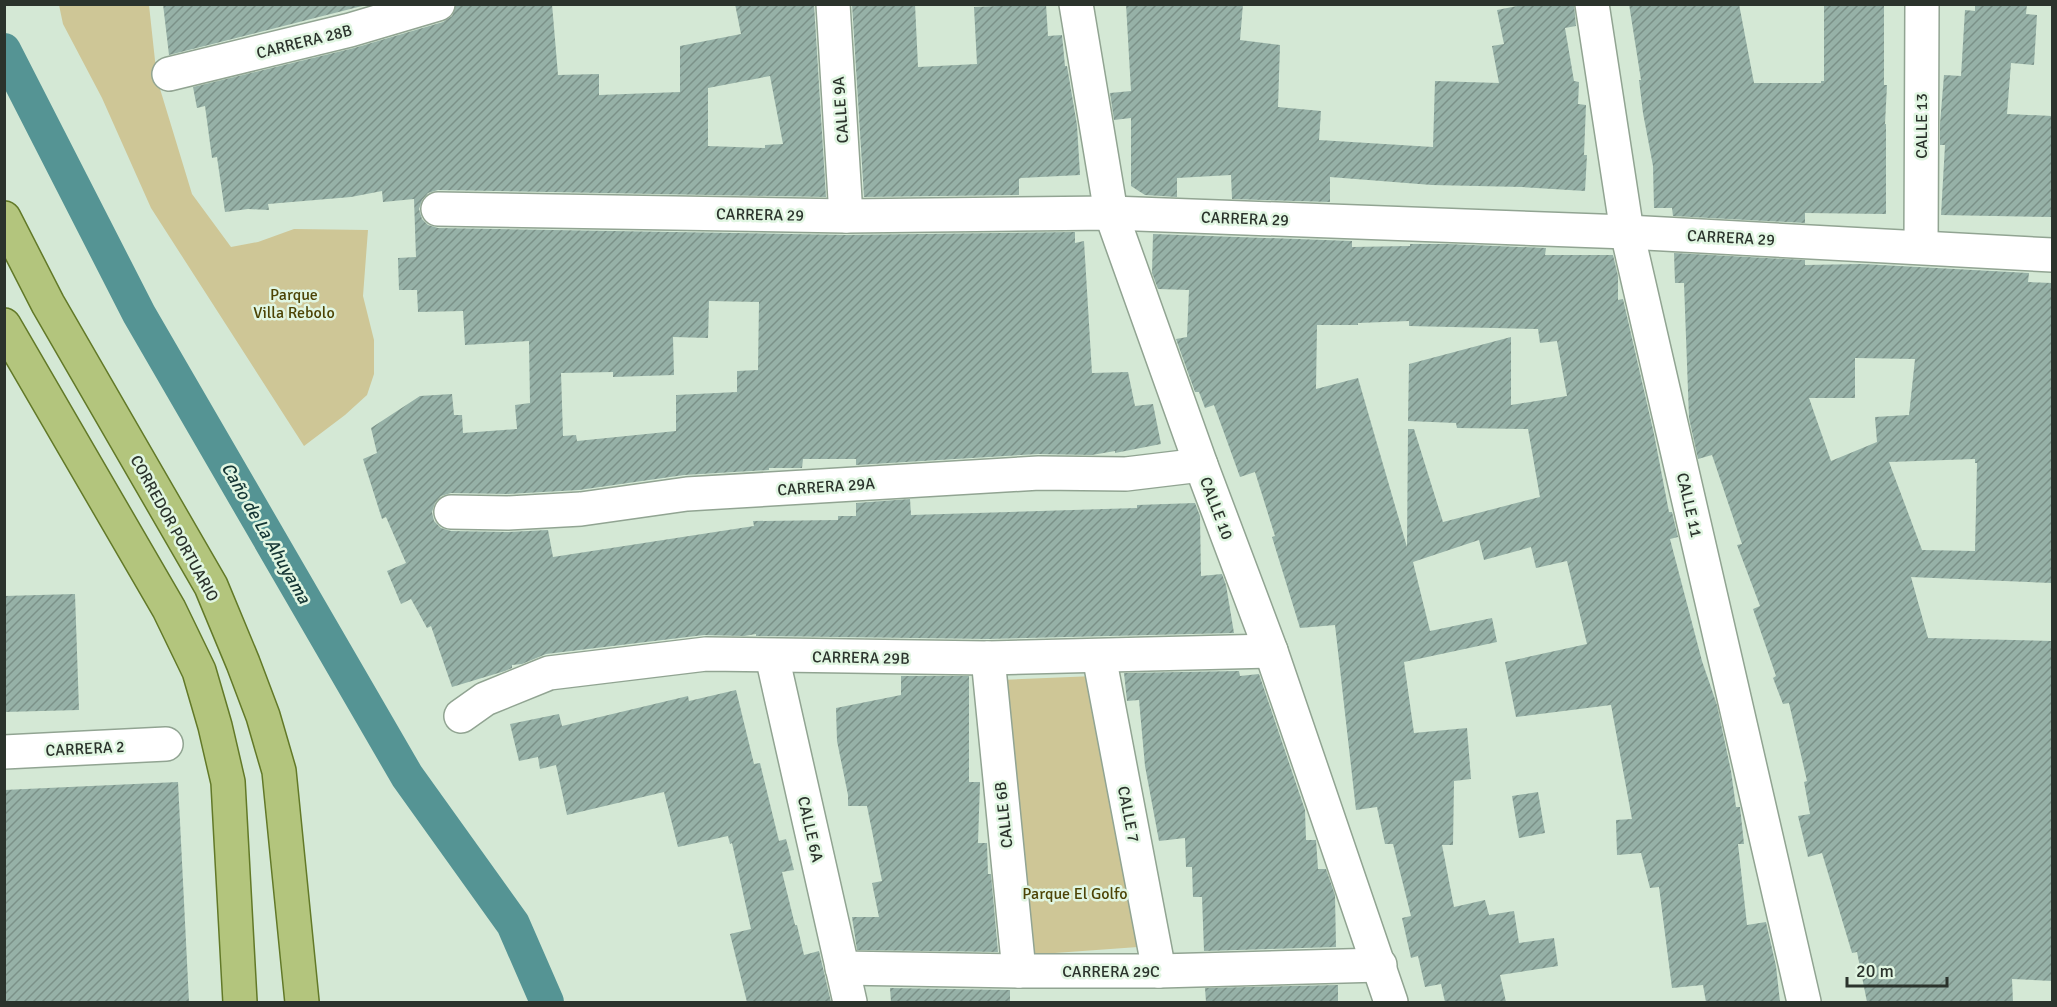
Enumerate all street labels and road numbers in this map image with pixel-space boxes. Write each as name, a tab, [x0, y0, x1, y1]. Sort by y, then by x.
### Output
street label: CARRERA 28B	[254, 20, 354, 63]
street label: CALLE 9A	[829, 76, 853, 144]
street label: CALLE 13	[1912, 93, 1932, 159]
street label: CARRERA 29	[716, 204, 804, 226]
street label: CARRERA 29	[1201, 207, 1289, 231]
street label: CARRERA 29	[1687, 226, 1775, 250]
street label: CORREDOR PORTUARIO	[126, 452, 223, 605]
street label: CALLE 11	[1672, 471, 1706, 539]
street label: CARRERA 29A	[777, 474, 876, 500]
street label: CALLE 10	[1195, 474, 1237, 543]
street label: CARRERA 29B	[812, 647, 910, 669]
street label: CARRERA 2	[45, 737, 125, 761]
street label: CALLE 6B	[991, 781, 1017, 849]
street label: CALLE 7	[1113, 784, 1143, 844]
street label: CALLE 6A	[793, 794, 827, 864]
street label: CARRERA 29C	[1062, 962, 1160, 982]

